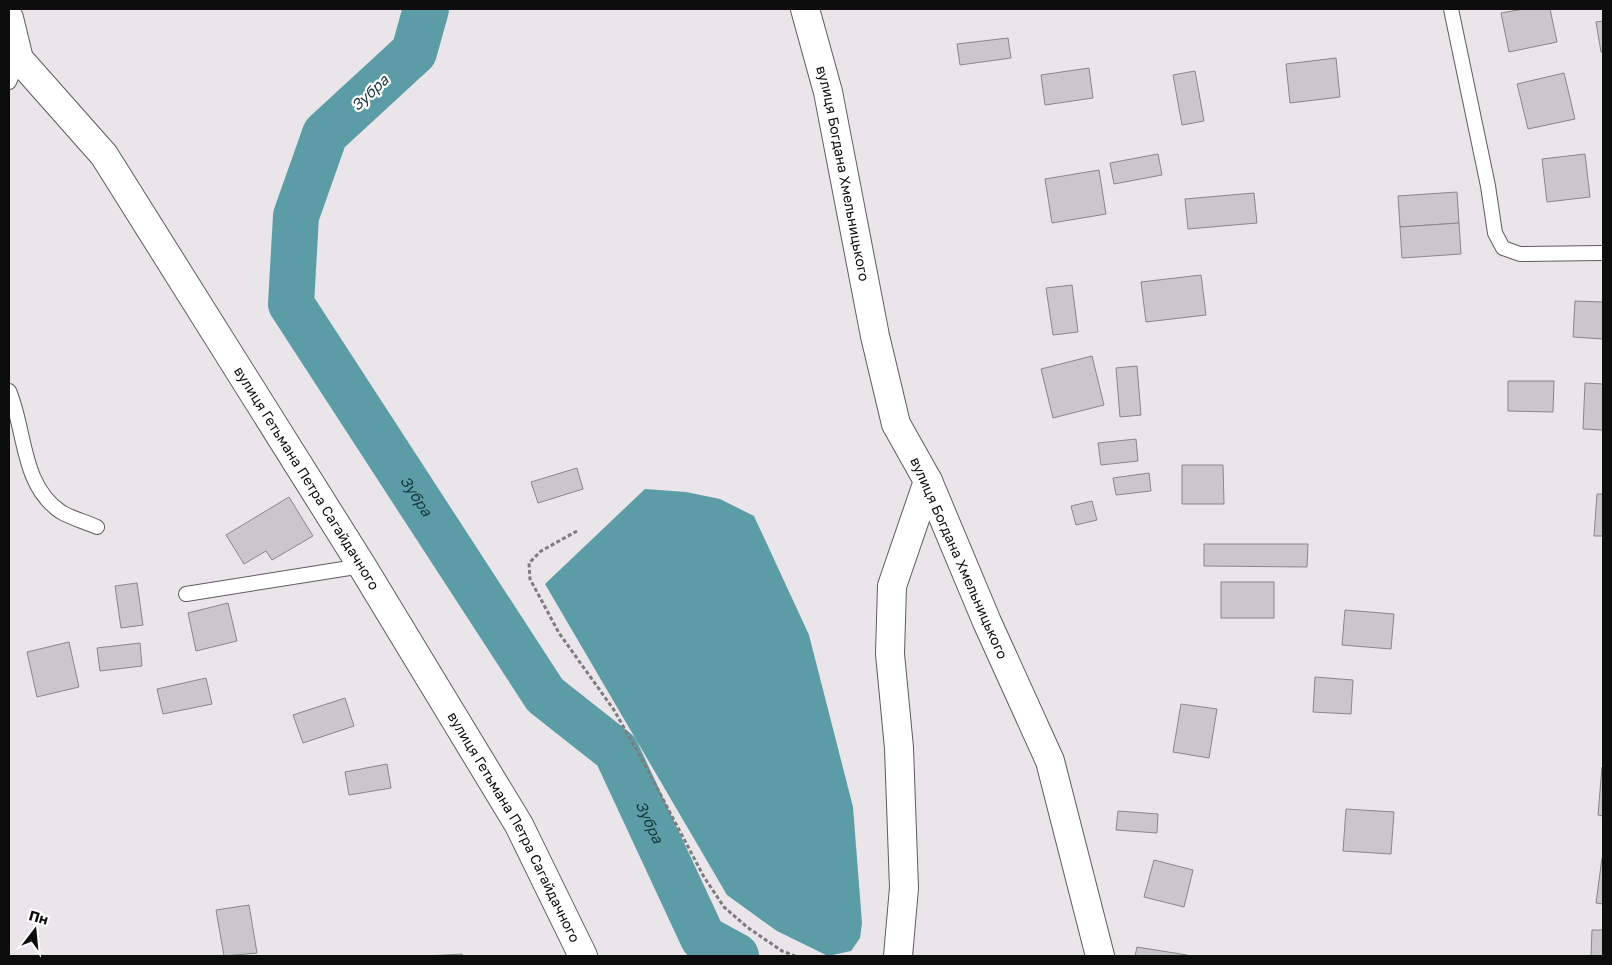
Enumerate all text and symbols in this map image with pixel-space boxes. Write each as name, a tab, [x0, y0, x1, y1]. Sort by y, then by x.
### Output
street label: вулиця Богдана Хмельницького	[813, 64, 873, 283]
water label: Зубра	[347, 70, 393, 115]
street label: вулиця Гетьмана Петра Сагайдачного	[231, 363, 383, 593]
street label: вулиця Богдана Хмельницького	[907, 454, 1012, 661]
water label: Зубра	[397, 472, 437, 520]
street label: вулиця Гетьмана Петра Сагайдачного	[444, 709, 584, 945]
water label: Зубра	[632, 798, 668, 846]
north arrow	[10, 905, 60, 955]
text: Пн	[27, 906, 50, 928]

